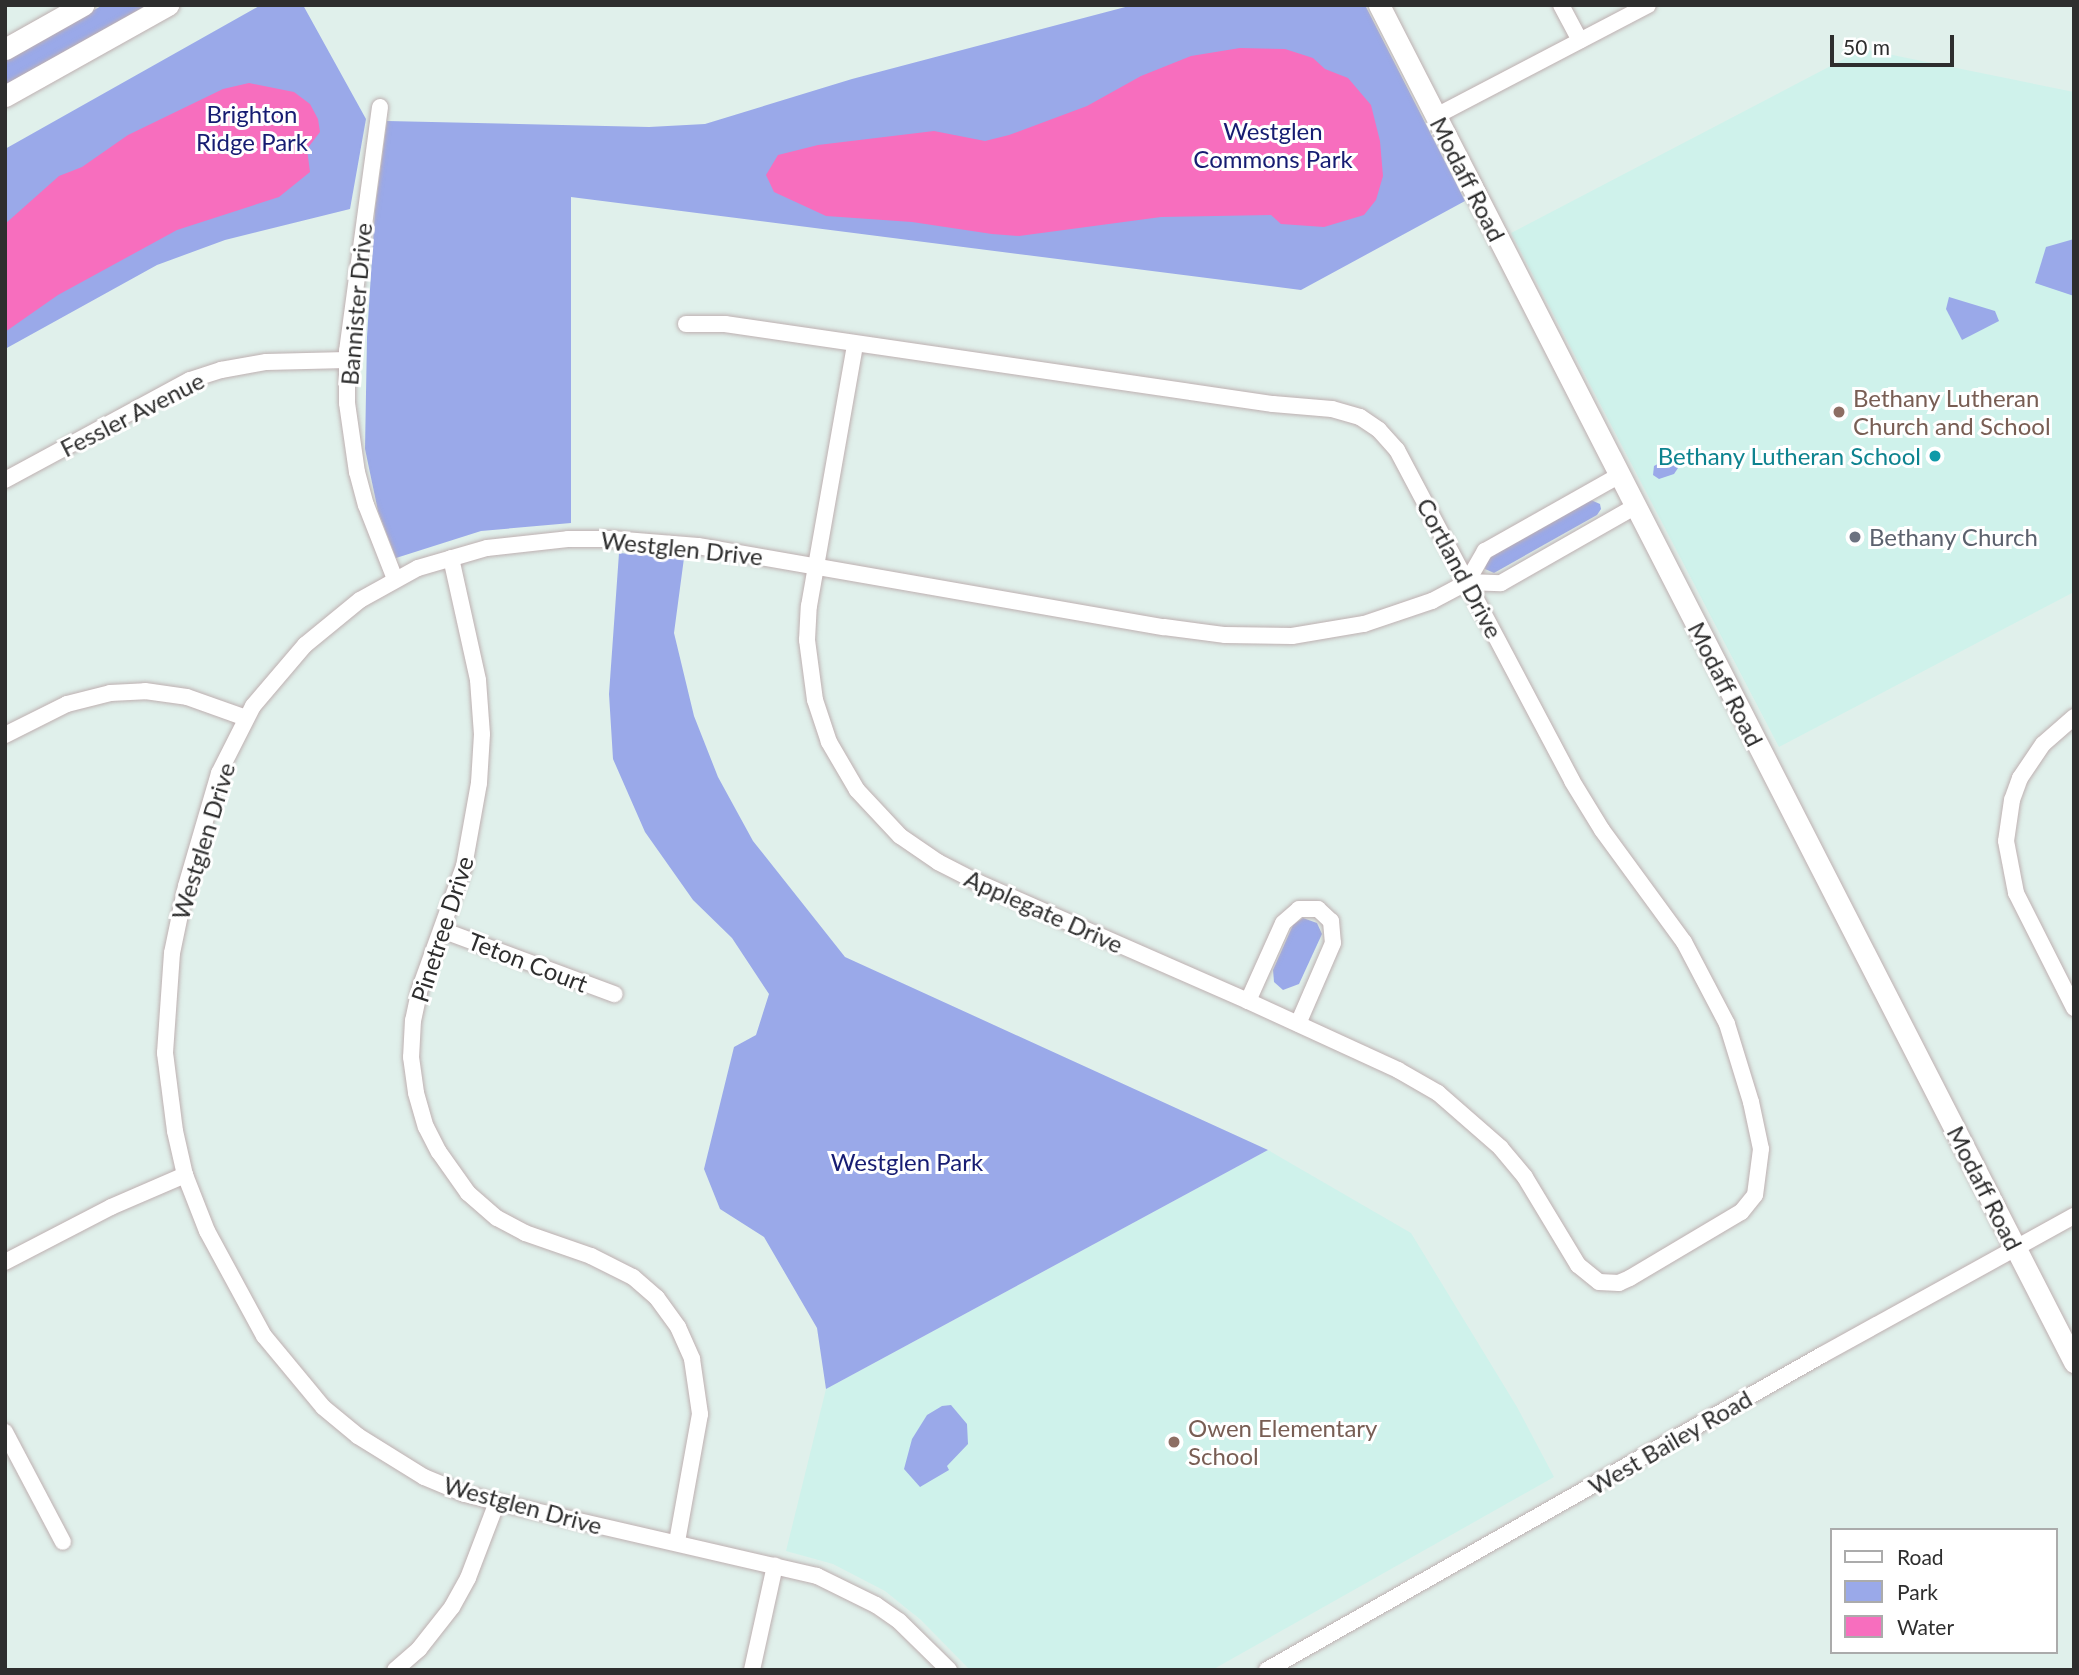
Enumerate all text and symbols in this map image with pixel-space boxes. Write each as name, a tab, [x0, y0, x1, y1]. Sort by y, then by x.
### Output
scale bar	[1834, 21, 1958, 65]
text: 50 m	[1843, 34, 1890, 59]
park label: Brighton Ridge Park	[196, 100, 308, 156]
street label: Modaff Road	[1424, 112, 1512, 246]
park label: Westglen Commons Park	[1193, 117, 1353, 173]
street label: Bannister Drive	[335, 221, 377, 387]
street label: Fessler Avenue	[55, 365, 209, 463]
place label: Bethany Lutheran Church and School	[1853, 384, 2051, 440]
marker: Bethany Lutheran Church and School	[1831, 404, 1847, 420]
place label: Bethany Lutheran School	[1657, 442, 1921, 470]
marker: Bethany Lutheran School	[1927, 448, 1943, 464]
street label: Cortland Drive	[1411, 493, 1509, 643]
place label: Bethany Church	[1869, 523, 2038, 551]
street label: Westglen Drive	[600, 525, 764, 571]
marker: Bethany Church	[1847, 529, 1863, 545]
street label: Modaff Road	[1682, 617, 1770, 751]
street label: Westglen Drive	[165, 759, 241, 923]
street label: Pinetree Drive	[405, 852, 479, 1006]
street label: Applegate Drive	[960, 863, 1128, 959]
street label: Teton Court	[464, 926, 592, 998]
street label: Modaff Road	[1941, 1121, 2029, 1255]
park label: Westglen Park	[831, 1148, 983, 1176]
street label: West Bailey Road	[1583, 1384, 1757, 1500]
place label: Owen Elementary School	[1188, 1414, 1377, 1470]
marker: Owen Elementary School	[1166, 1434, 1182, 1450]
street label: Westglen Drive	[441, 1470, 605, 1540]
legend	[1830, 1528, 2058, 1654]
text: Road	[1897, 1544, 1944, 1569]
text: Park	[1897, 1579, 1938, 1604]
text: Water	[1897, 1614, 1954, 1639]

